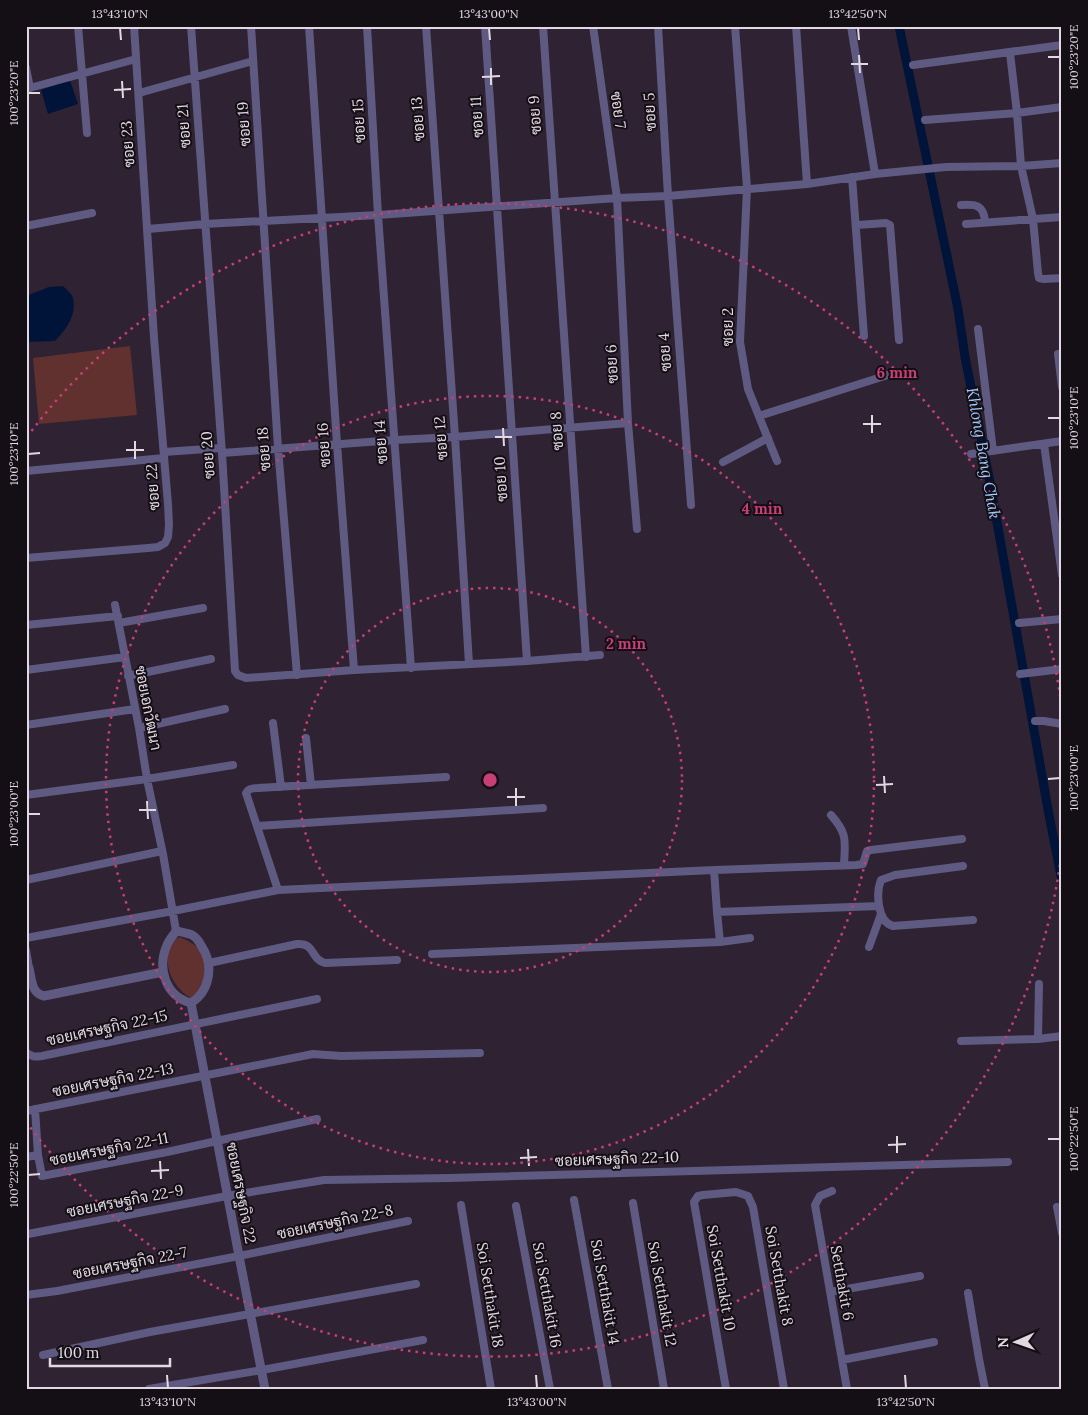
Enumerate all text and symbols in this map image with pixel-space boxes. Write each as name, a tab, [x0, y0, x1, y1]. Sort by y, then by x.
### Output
text: 13°43'10"N	[92, 6, 148, 21]
text: 13°43'00"N	[459, 6, 519, 21]
text: 13°42'50"N	[829, 6, 887, 21]
text: 100°23'20"E	[1066, 24, 1081, 90]
text: 100°23'20"E	[6, 60, 21, 126]
street label: ซอย 7	[606, 90, 631, 130]
street label: ซอย 5	[639, 92, 660, 132]
street label: ซอย 9	[524, 95, 545, 135]
street label: ซอย 13	[406, 96, 429, 142]
street label: ซอย 11	[466, 96, 487, 138]
street label: ซอย 15	[348, 98, 369, 144]
street label: ซอย 19	[232, 101, 255, 147]
street label: ซอย 21	[172, 103, 195, 149]
street label: ซอย 23	[116, 120, 139, 168]
street label: ซอย 2	[718, 308, 737, 346]
street label: ซอย 4	[654, 332, 675, 372]
street label: ซอย 6	[601, 344, 622, 384]
text: 6 min	[877, 363, 918, 382]
water label: Khlong Bang Chak	[963, 386, 1005, 520]
text: 100°23'10"E	[1066, 386, 1081, 450]
street label: ซอย 8	[546, 411, 567, 451]
street label: ซอย 12	[429, 415, 452, 461]
street label: ซอย 14	[369, 419, 392, 465]
text: 100°23'10"E	[6, 422, 21, 486]
street label: ซอย 16	[312, 422, 335, 468]
street label: ซอย 18	[252, 426, 275, 472]
street label: ซอย 20	[196, 430, 219, 480]
street label: ซอย 10	[489, 456, 512, 502]
street label: ซอย 22	[141, 463, 164, 511]
text: 4 min	[742, 499, 783, 518]
text: 2 min	[606, 634, 647, 653]
street label: ซอยเอกวัฒนา	[131, 664, 166, 752]
text: 100°23'00"E	[1066, 745, 1081, 811]
centre of rings	[481, 771, 499, 789]
text: 100°23'00"E	[6, 781, 21, 847]
street label: ซอยเศรษฐกิจ 22-15	[45, 1005, 169, 1051]
street label: ซอยเศรษฐกิจ 22-13	[51, 1058, 175, 1102]
text: 100°22'50"E	[1066, 1106, 1081, 1172]
street label: ซอยเศรษฐกิจ 22-11	[48, 1128, 170, 1170]
street label: ซอยเศรษฐกิจ 22	[221, 1141, 261, 1245]
text: 100°22'50"E	[6, 1142, 21, 1208]
street label: ซอยเศรษฐกิจ 22-10	[555, 1147, 679, 1171]
street label: ซอยเศรษฐกิจ 22-9	[65, 1180, 185, 1222]
street label: ซอยเศรษฐกิจ 22-8	[275, 1200, 395, 1244]
street label: Soi Setthakit 10	[703, 1223, 740, 1332]
street label: Soi Setthakit 8	[761, 1224, 798, 1327]
street label: Soi Setthakit 14	[587, 1238, 624, 1346]
street label: Soi Setthakit 12	[644, 1240, 681, 1348]
street label: Soi Setthakit 18	[473, 1241, 508, 1349]
street label: Soi Setthakit 16	[529, 1241, 566, 1349]
street label: ซอยเศรษฐกิจ 22-7	[71, 1242, 189, 1284]
street label: Setthakit 6	[827, 1244, 858, 1322]
north arrow	[990, 1318, 1040, 1368]
scale bar	[50, 1335, 170, 1367]
text: N	[994, 1337, 1012, 1348]
text: 100 m	[58, 1343, 99, 1362]
text: 13°43'10"N	[140, 1394, 196, 1409]
text: 13°43'00"N	[507, 1394, 567, 1409]
text: 13°42'50"N	[877, 1394, 935, 1409]

